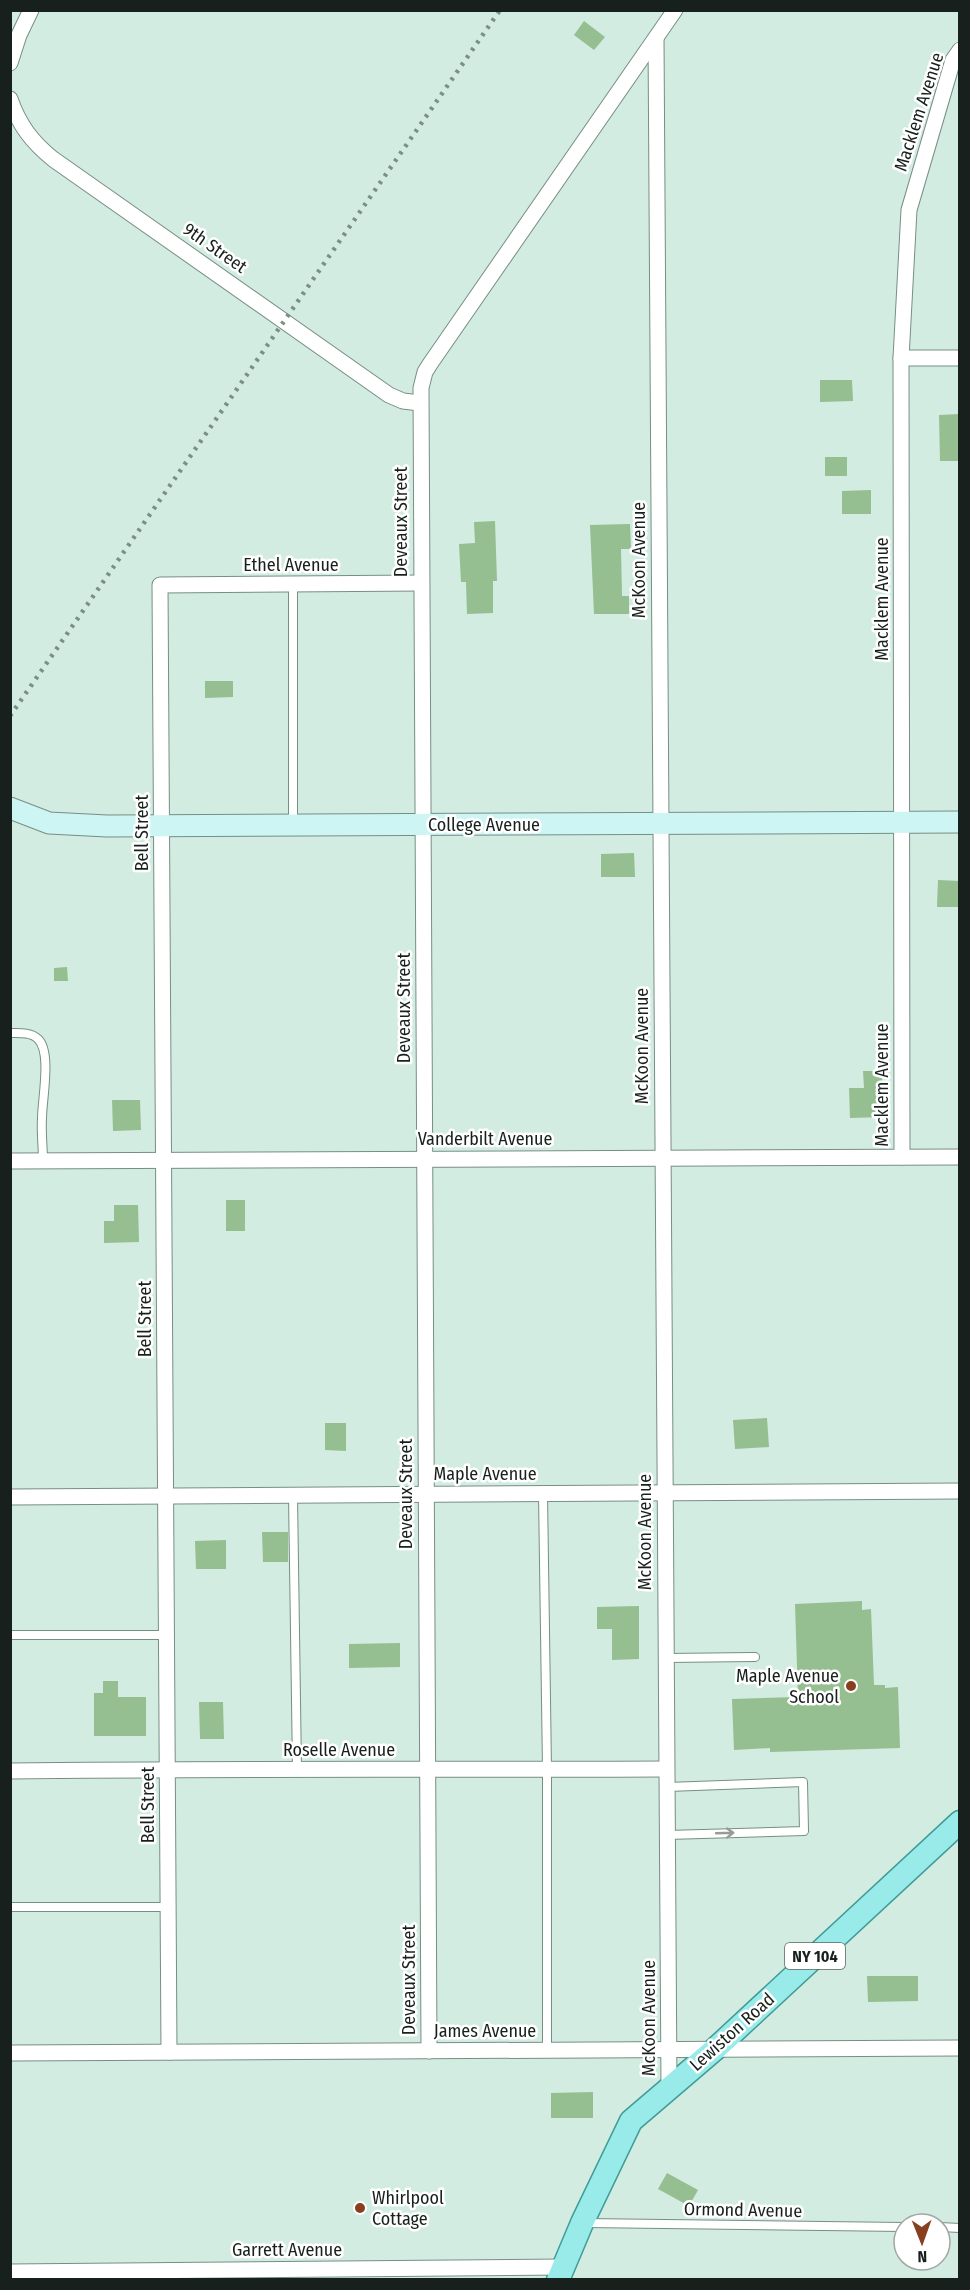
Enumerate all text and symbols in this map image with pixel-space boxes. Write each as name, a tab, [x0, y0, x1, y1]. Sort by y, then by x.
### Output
street label: Macklem Avenue	[889, 50, 949, 174]
street label: 9th Street	[179, 218, 251, 278]
street label: Deveaux Street	[390, 467, 412, 577]
street label: McKoon Avenue	[628, 502, 650, 618]
street label: Macklem Avenue	[871, 537, 893, 661]
street label: Ethel Avenue	[243, 554, 339, 576]
street label: Bell Street	[131, 795, 153, 871]
street label: College Avenue	[428, 814, 540, 836]
street label: Deveaux Street	[393, 953, 415, 1063]
street label: McKoon Avenue	[631, 988, 653, 1104]
street label: Macklem Avenue	[871, 1023, 893, 1147]
street label: Vanderbilt Avenue	[418, 1128, 552, 1150]
street label: Bell Street	[134, 1281, 156, 1357]
street label: Deveaux Street	[395, 1439, 417, 1549]
street label: Maple Avenue	[433, 1463, 537, 1485]
street label: McKoon Avenue	[634, 1474, 656, 1590]
place label: Maple Avenue School	[736, 1665, 839, 1708]
marker: Maple Avenue School	[844, 1679, 858, 1693]
street label: Roselle Avenue	[283, 1739, 395, 1761]
street label: Bell Street	[137, 1767, 159, 1843]
one-way arrow	[715, 1828, 735, 1839]
street label: Deveaux Street	[398, 1925, 420, 2035]
road number: NY 104	[785, 1943, 845, 1969]
street label: McKoon Avenue	[638, 1960, 660, 2076]
street label: Lewiston Road	[685, 1988, 779, 2076]
street label: James Avenue	[434, 2020, 536, 2042]
place label: Whirlpool Cottage	[372, 2187, 444, 2230]
street label: Ormond Avenue	[684, 2198, 802, 2222]
marker: Whirlpool Cottage	[353, 2201, 367, 2215]
north arrow	[892, 2212, 952, 2272]
street label: Garrett Avenue	[232, 2239, 342, 2261]
text: N	[917, 2247, 927, 2266]

